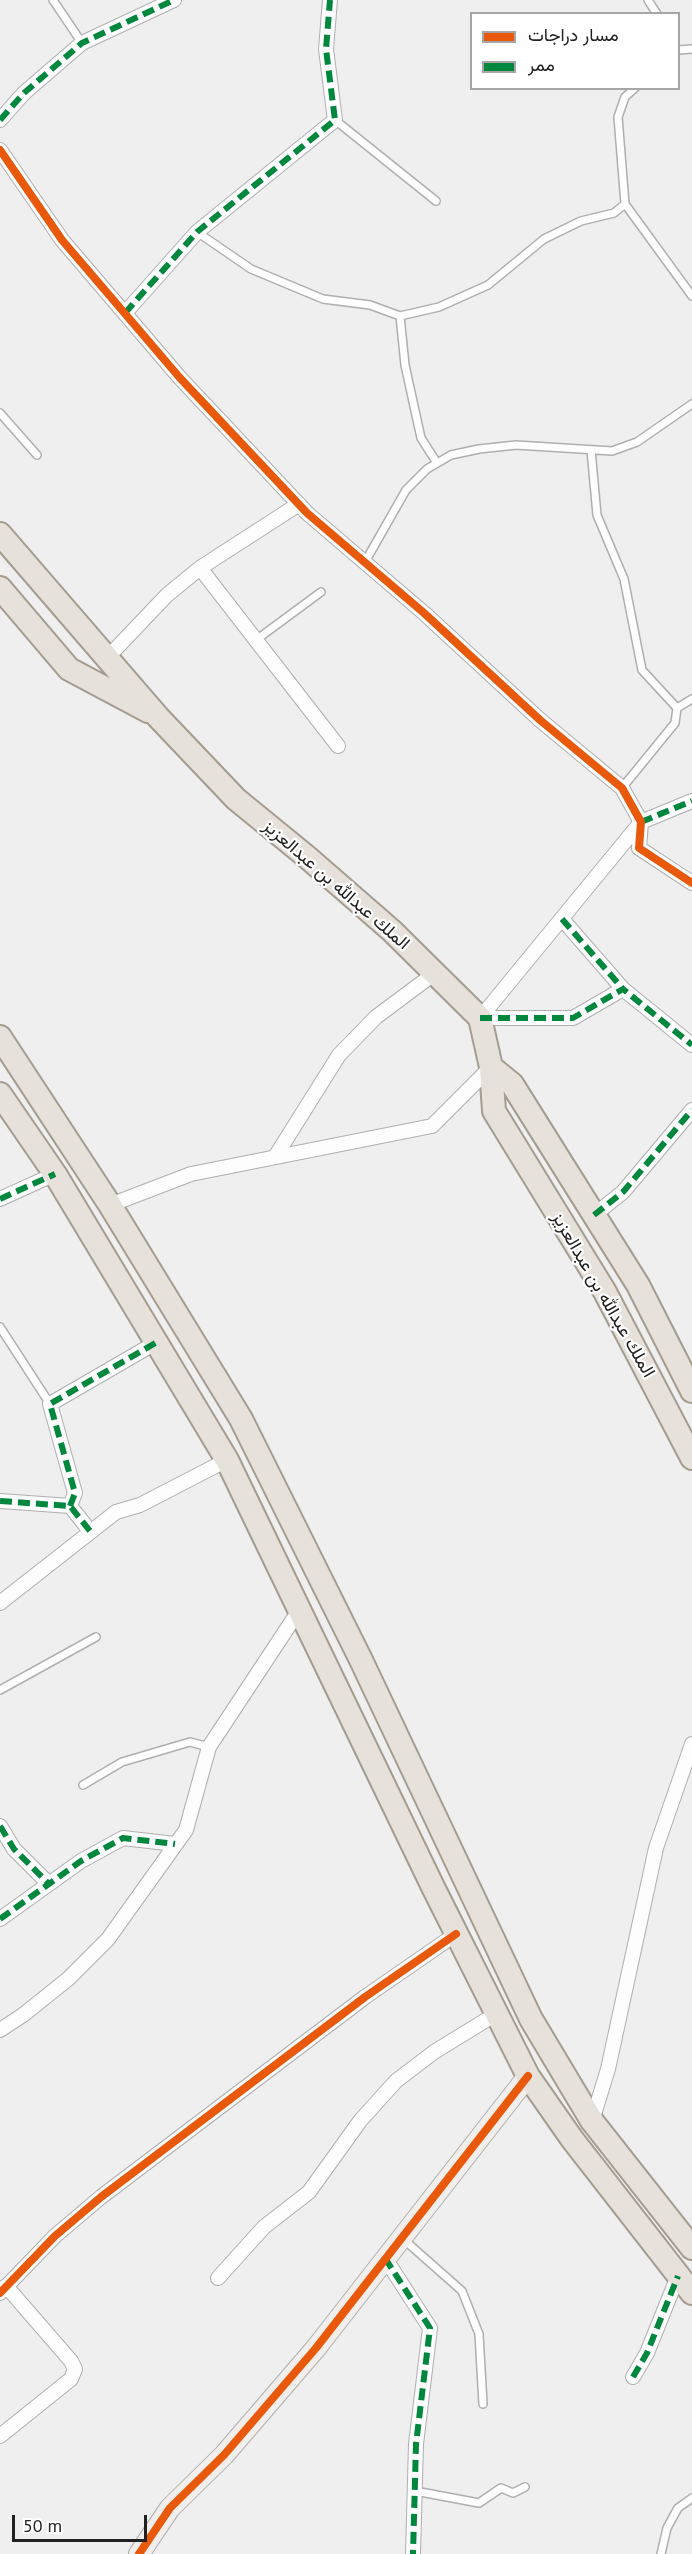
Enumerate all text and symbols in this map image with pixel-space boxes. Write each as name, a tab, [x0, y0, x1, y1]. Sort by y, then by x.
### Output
legend	[470, 12, 680, 90]
text: مسار دراجات	[528, 23, 619, 46]
text: ممر	[528, 53, 555, 76]
street label: الملك عبدالله بن عبدالعزيز	[258, 815, 414, 955]
street label: الملك عبدالله بن عبدالعزيز	[547, 1208, 659, 1382]
scale bar	[15, 2503, 150, 2541]
text: 50 m	[23, 2514, 62, 2537]

